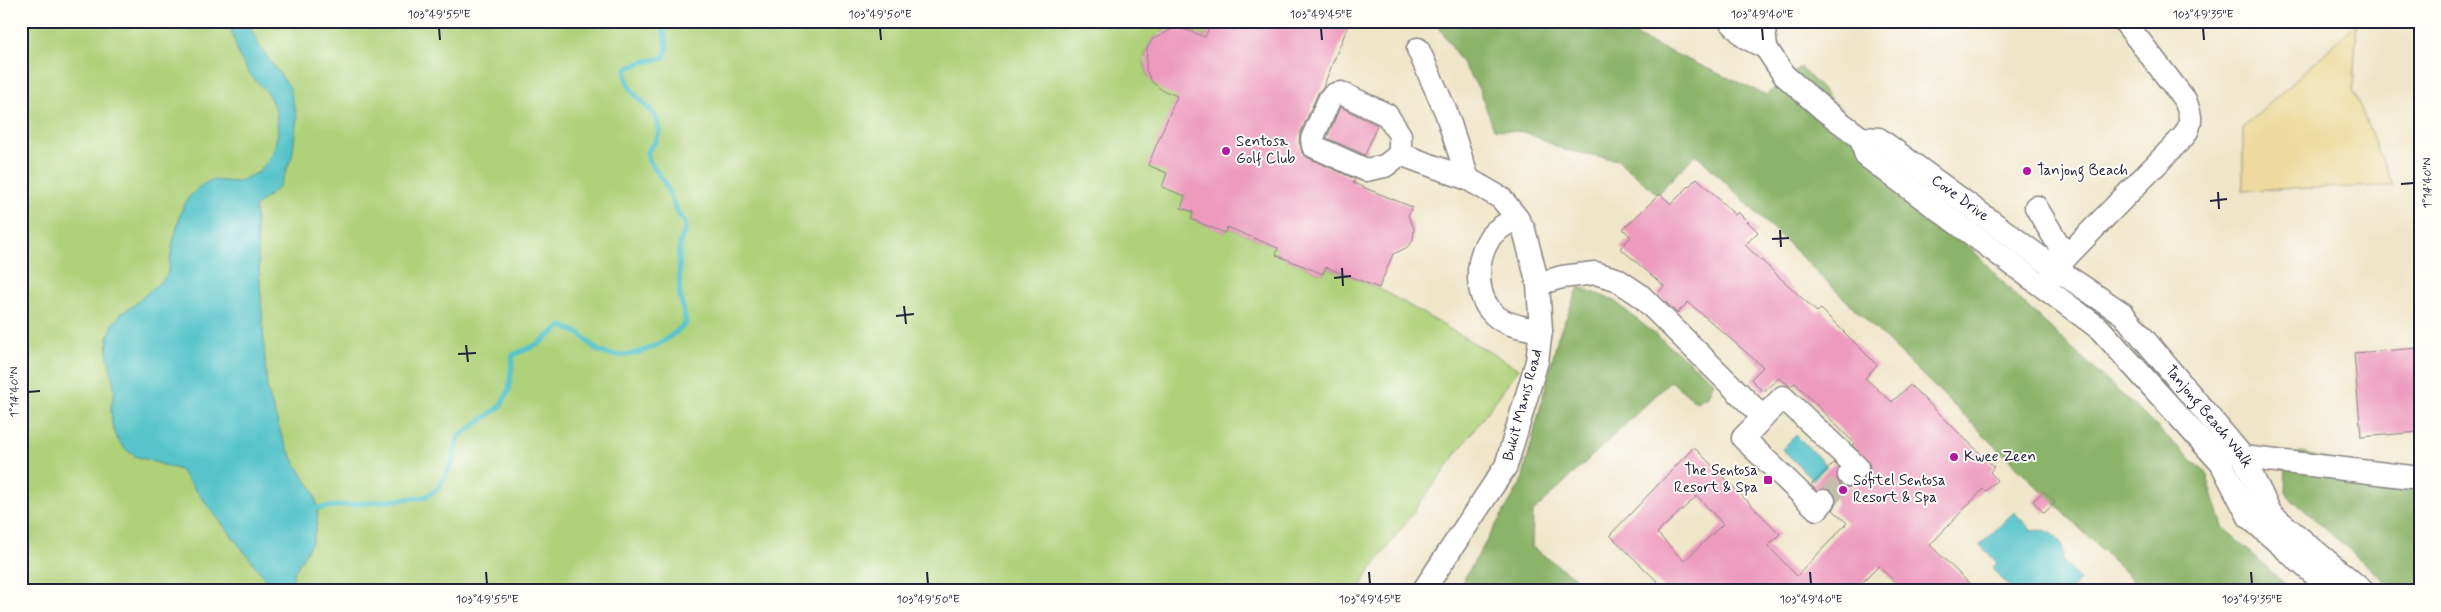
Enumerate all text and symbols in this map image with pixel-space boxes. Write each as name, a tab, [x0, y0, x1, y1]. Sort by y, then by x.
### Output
text: 103°49'55"E	[408, 7, 470, 23]
text: 103°49'50"E	[848, 7, 912, 23]
text: 103°49'45"E	[1290, 7, 1352, 23]
text: 103°49'40"E	[1730, 7, 1794, 23]
text: 103°49'35"E	[2172, 7, 2234, 23]
place label: Sentosa Golf Club	[1236, 132, 1295, 169]
marker: Sentosa Golf Club	[1220, 145, 1232, 157]
text: 1°14'40"N	[2420, 158, 2436, 208]
place label: Tanjong Beach	[2037, 161, 2128, 182]
marker: Tanjong Beach	[2021, 165, 2033, 177]
street label: Cove Drive	[1927, 170, 1993, 226]
street label: Bukit Manis Road	[1499, 347, 1547, 463]
street label: Tanjong Beach Walk	[2160, 361, 2257, 471]
text: 1°14'40"N	[7, 367, 23, 417]
place label: Kwee Zeen	[1964, 447, 2036, 467]
marker: Kwee Zeen	[1948, 451, 1960, 463]
place label: The Sentosa Resort & Spa	[1674, 461, 1758, 498]
place label: Sofitel Sentosa Resort & Spa	[1853, 471, 1946, 508]
marker: The Sentosa Resort & Spa	[1762, 474, 1774, 486]
marker: Sofitel Sentosa Resort & Spa	[1837, 484, 1849, 496]
text: 103°49'55"E	[456, 592, 518, 608]
text: 103°49'50"E	[896, 592, 960, 608]
text: 103°49'45"E	[1339, 592, 1401, 608]
text: 103°49'40"E	[1779, 592, 1843, 608]
text: 103°49'35"E	[2221, 592, 2283, 608]

